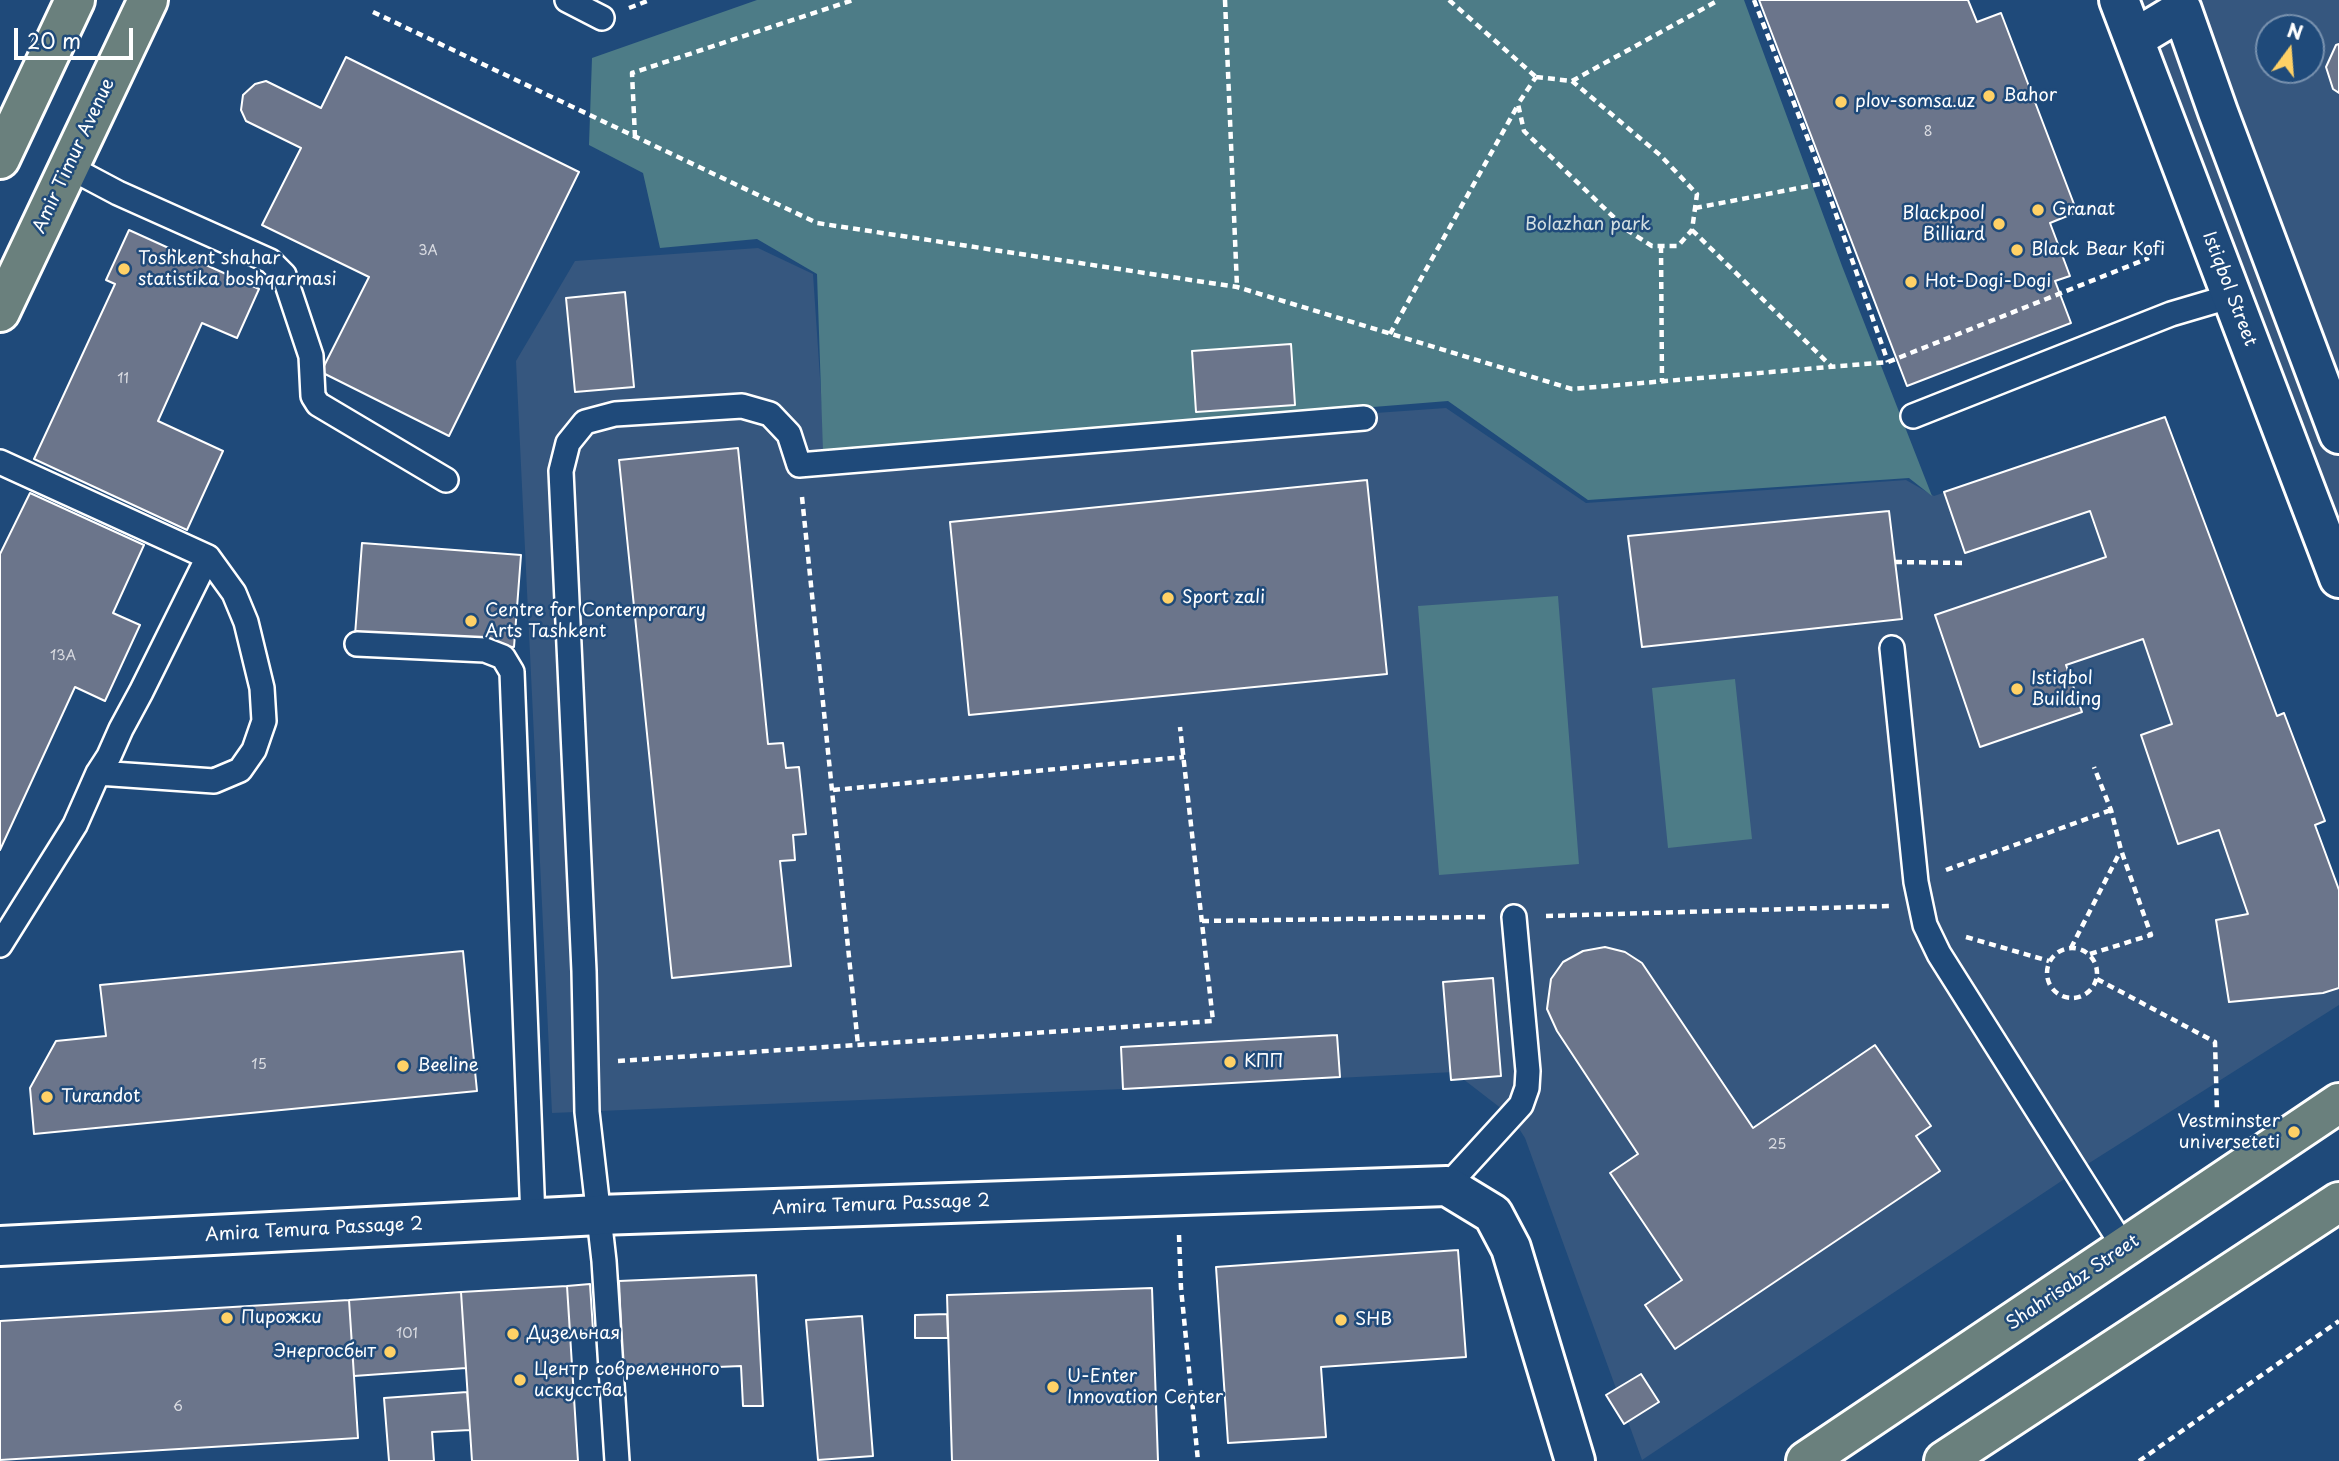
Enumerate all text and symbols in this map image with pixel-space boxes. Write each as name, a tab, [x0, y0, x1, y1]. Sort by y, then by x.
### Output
scale bar	[18, 14, 136, 58]
north arrow	[2255, 14, 2325, 84]
text: N	[2284, 15, 2306, 46]
text: 20 m	[27, 24, 81, 56]
street label: Amir Timur Avenue	[29, 75, 119, 237]
place label: Bahor	[2003, 85, 2057, 107]
marker: Bahor	[1981, 88, 1997, 104]
place label: plov-somsa.uz	[1855, 91, 1975, 113]
marker: plov-somsa.uz	[1833, 94, 1849, 110]
house number: 8	[1924, 124, 1932, 140]
place label: Granat	[2052, 199, 2115, 221]
marker: Granat	[2030, 202, 2046, 218]
place label: Blackpool Billiard	[1902, 203, 1985, 246]
park label: Bolazhan park	[1525, 214, 1651, 236]
marker: Blackpool Billiard	[1991, 216, 2007, 232]
street label: Istiqbol Street	[2197, 228, 2261, 350]
place label: Black Bear Kofi	[2031, 239, 2165, 261]
marker: Black Bear Kofi	[2009, 242, 2025, 258]
house number: 3A	[418, 243, 438, 259]
place label: Toshkent shahar statistika boshqarmasi	[138, 248, 337, 290]
marker: Toshkent shahar statistika boshqarmasi	[116, 261, 132, 277]
place label: Hot-Dogi-Dogi	[1925, 271, 2051, 293]
marker: Hot-Dogi-Dogi	[1903, 274, 1919, 290]
house number: 11	[117, 371, 129, 387]
place label: Sport zali	[1182, 587, 1265, 609]
marker: Sport zali	[1160, 590, 1176, 606]
place label: Centre for Contemporary Arts Tashkent	[485, 600, 706, 642]
marker: Centre for Contemporary Arts Tashkent	[463, 613, 479, 629]
house number: 13A	[50, 648, 76, 664]
place label: Istiqbol Building	[2031, 668, 2101, 710]
marker: Istiqbol Building	[2009, 681, 2025, 697]
place label: КПП	[1244, 1051, 1284, 1073]
marker: КПП	[1222, 1054, 1238, 1070]
place label: Beeline	[417, 1055, 479, 1077]
house number: 15	[251, 1057, 267, 1073]
marker: Beeline	[395, 1058, 411, 1074]
place label: Turandot	[61, 1086, 140, 1108]
marker: Turandot	[39, 1089, 55, 1105]
place label: Vestminster universeteti	[2178, 1111, 2280, 1154]
marker: Vestminster universeteti	[2286, 1124, 2302, 1140]
house number: 25	[1768, 1137, 1786, 1153]
street label: Amira Temura Passage 2	[772, 1190, 990, 1220]
street label: Amira Temura Passage 2	[205, 1214, 423, 1246]
street label: Shahrisabz Street	[2002, 1231, 2144, 1335]
place label: Пирожки	[241, 1307, 322, 1329]
place label: SHB	[1355, 1309, 1392, 1331]
marker: Пирожки	[219, 1310, 235, 1326]
marker: SHB	[1333, 1312, 1349, 1328]
place label: Дизельная	[527, 1323, 620, 1345]
house number: 101	[396, 1326, 418, 1342]
marker: Дизельная	[505, 1326, 521, 1342]
place label: Энергосбыт	[274, 1341, 376, 1363]
marker: Энергосбыт	[382, 1344, 398, 1360]
place label: Центр современного искусства	[534, 1359, 720, 1402]
place label: U-Enter Innovation Center	[1067, 1366, 1223, 1408]
marker: Центр современного искусства	[512, 1372, 528, 1388]
marker: U-Enter Innovation Center	[1045, 1379, 1061, 1395]
house number: 6	[173, 1399, 183, 1415]

